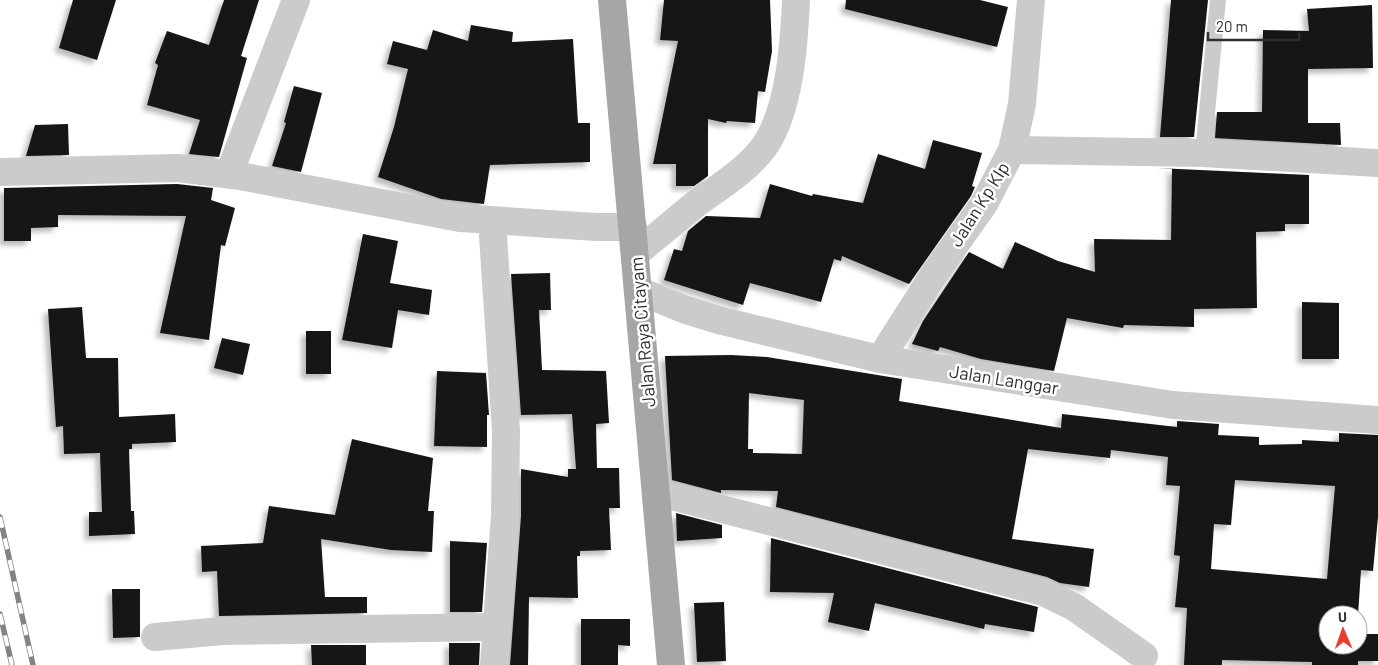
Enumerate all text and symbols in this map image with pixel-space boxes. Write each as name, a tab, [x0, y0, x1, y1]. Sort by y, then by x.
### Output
scale bar	[1208, 10, 1299, 42]
text: 20 m	[1216, 17, 1248, 35]
street label: Jalan Kp Klp	[944, 158, 1014, 250]
street label: Jalan Raya Citayam	[624, 256, 660, 408]
street label: Jalan Langgar	[948, 360, 1061, 399]
north arrow	[1318, 605, 1368, 655]
text: U	[1338, 608, 1347, 625]

